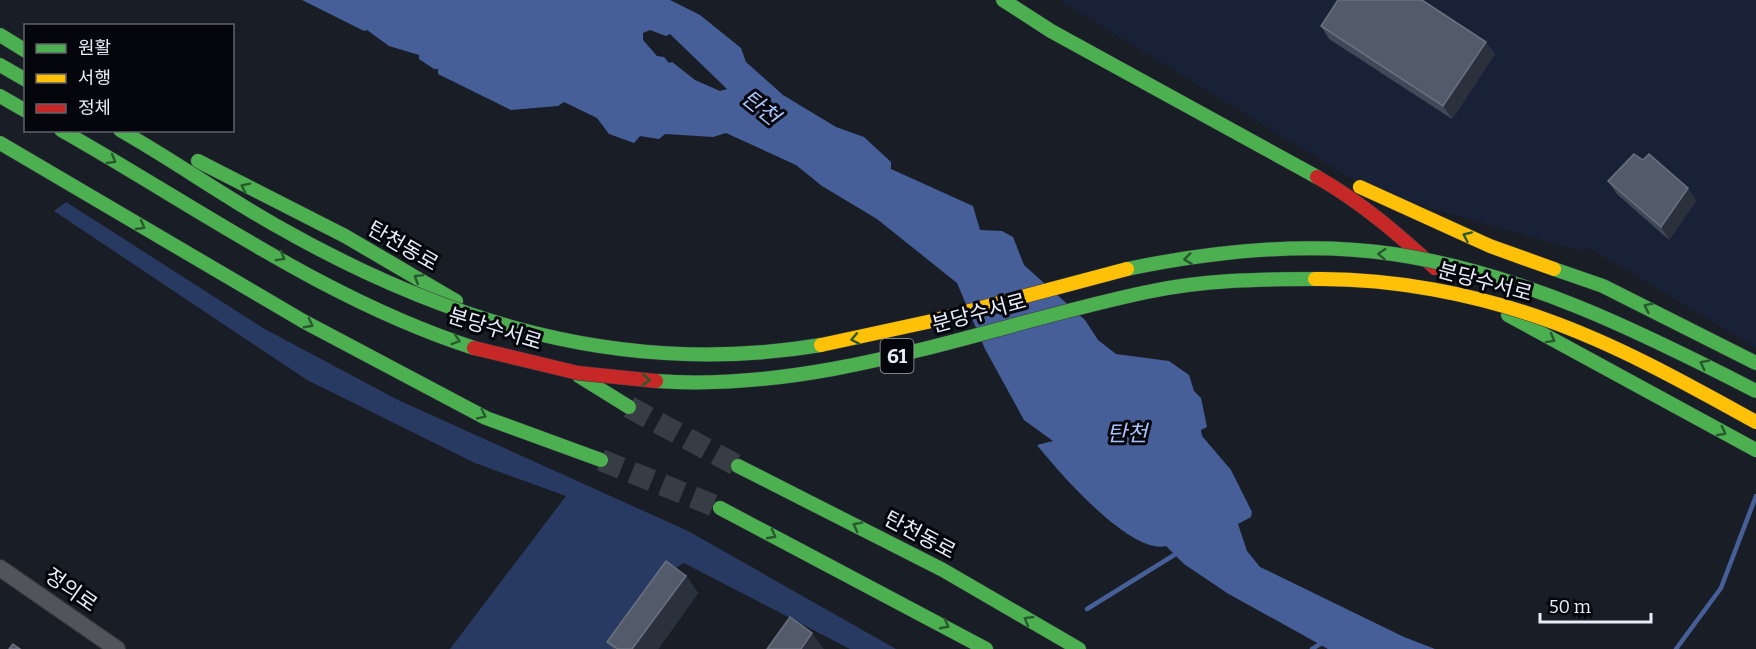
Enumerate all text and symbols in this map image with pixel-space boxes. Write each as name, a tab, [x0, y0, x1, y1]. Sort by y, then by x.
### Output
legend	[24, 24, 234, 132]
text: 원활	[78, 37, 111, 59]
text: 서행	[78, 67, 111, 89]
water label: 탄천	[736, 84, 787, 132]
text: 정체	[78, 97, 111, 119]
one-way arrow	[106, 152, 116, 164]
one-way arrow	[241, 182, 252, 194]
street label: 탄천동로	[363, 215, 443, 277]
one-way arrow	[135, 219, 145, 230]
one-way arrow	[1462, 231, 1473, 243]
one-way arrow	[1378, 247, 1387, 260]
one-way arrow	[274, 250, 285, 261]
one-way arrow	[1183, 252, 1192, 264]
street label: 분당수서로	[1435, 257, 1535, 307]
one-way arrow	[414, 273, 424, 285]
street label: 분당수서로	[929, 288, 1029, 338]
street label: 분당수서로	[445, 302, 545, 356]
one-way arrow	[1644, 303, 1655, 315]
one-way arrow	[303, 317, 314, 328]
one-way arrow	[851, 332, 861, 345]
one-way arrow	[1545, 332, 1555, 343]
one-way arrow	[450, 333, 461, 346]
road number: 61	[880, 339, 914, 373]
one-way arrow	[1700, 360, 1710, 371]
one-way arrow	[642, 373, 651, 386]
one-way arrow	[475, 408, 486, 420]
water label: 탄천	[1107, 420, 1150, 447]
one-way arrow	[1716, 425, 1727, 436]
street label: 탄천동로	[880, 505, 960, 565]
one-way arrow	[853, 522, 863, 533]
one-way arrow	[766, 528, 777, 539]
street label: 정의로	[40, 563, 102, 617]
scale bar	[1540, 586, 1651, 624]
text: 50 m	[1549, 596, 1591, 618]
one-way arrow	[1024, 616, 1034, 627]
one-way arrow	[939, 618, 949, 629]

